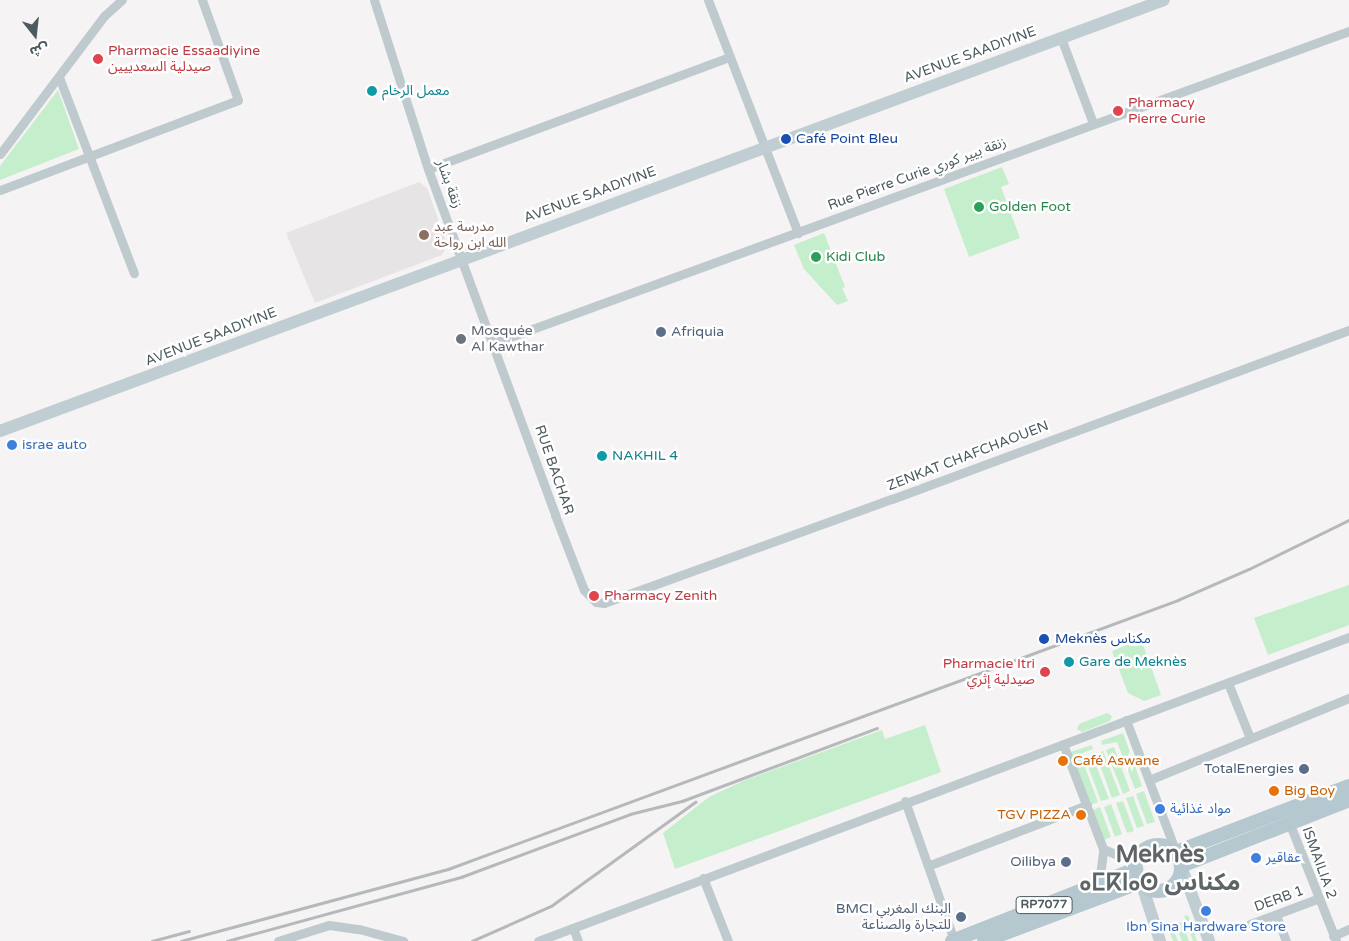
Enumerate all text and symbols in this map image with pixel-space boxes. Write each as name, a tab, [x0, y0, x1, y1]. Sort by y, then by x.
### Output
north arrow	[10, 10, 60, 60]
street label: AVENUE SAADIYINE	[901, 23, 1039, 87]
text: ش	[28, 39, 51, 61]
place label: Pharmacie Essaadiyine صيدلية السعدييين	[108, 43, 260, 75]
marker: Pharmacie Essaadiyine صيدلية السعدييين	[92, 53, 104, 65]
place label: معمل الرخام	[382, 83, 450, 99]
marker: معمل الرخام	[366, 85, 378, 97]
place label: Pharmacy Pierre Curie	[1128, 95, 1206, 128]
marker: Pharmacy Pierre Curie	[1112, 105, 1124, 117]
place label: Café Point Bleu	[796, 131, 898, 147]
marker: Café Point Bleu	[780, 133, 792, 145]
street label: Rue Pierre Curie زنقة بيير كوري	[825, 134, 1009, 214]
street label: زنقة بشار	[432, 157, 466, 211]
street label: AVENUE SAADIYINE	[521, 163, 659, 227]
place label: Golden Foot	[989, 199, 1071, 215]
marker: Golden Foot	[973, 201, 985, 213]
place label: مدرسة عبد الله ابن رواحة	[434, 219, 506, 252]
marker: مدرسة عبد الله ابن رواحة	[418, 229, 430, 241]
place label: Kidi Club	[826, 249, 885, 265]
marker: Kidi Club	[810, 251, 822, 263]
street label: AVENUE SAADIYINE	[143, 304, 279, 370]
place label: Mosquée Al Kawthar	[471, 323, 544, 356]
place label: Afriquia	[671, 324, 724, 340]
marker: Afriquia	[655, 326, 667, 338]
marker: Mosquée Al Kawthar	[455, 333, 467, 345]
street label: ZENKAT CHAFCHAOUEN	[885, 417, 1051, 495]
street label: RUE BACHAR	[531, 423, 577, 517]
place label: israe auto	[22, 437, 87, 453]
marker: israe auto	[6, 439, 18, 451]
place label: NAKHIL 4	[612, 448, 678, 464]
marker: NAKHIL 4	[596, 450, 608, 462]
place label: Pharmacy Zenith	[604, 588, 717, 604]
marker: Pharmacy Zenith	[588, 590, 600, 602]
place label: Meknès مكناس	[1055, 631, 1151, 647]
marker: Meknès مكناس	[1037, 632, 1051, 646]
place label: Gare de Meknès	[1079, 654, 1187, 670]
place label: Pharmacie Itri صيدلية إثري	[943, 656, 1035, 689]
marker: Gare de Meknès	[1063, 656, 1075, 668]
marker: Pharmacie Itri صيدلية إثري	[1039, 666, 1051, 678]
place label: Café Aswane	[1073, 753, 1159, 769]
marker: Café Aswane	[1057, 755, 1069, 767]
place label: TotalEnergies	[1204, 761, 1294, 777]
marker: TotalEnergies	[1298, 763, 1310, 775]
place label: Big Boy	[1284, 783, 1335, 799]
marker: Big Boy	[1268, 785, 1280, 797]
place label: مواد غذائية	[1170, 801, 1231, 817]
marker: مواد غذائية	[1154, 803, 1166, 815]
place label: TGV PIZZA	[997, 807, 1071, 823]
marker: TGV PIZZA	[1075, 809, 1087, 821]
street label: ISMAILIA 2	[1298, 825, 1340, 901]
district label: Meknès ⴰⵎⴽⵏⴰⵙ مكناس	[1080, 841, 1240, 897]
place label: عقاقير	[1266, 850, 1301, 866]
marker: عقاقير	[1250, 852, 1262, 864]
place label: Oilibya	[1010, 854, 1056, 870]
marker: Oilibya	[1060, 856, 1072, 868]
street label: DERB 1	[1252, 882, 1306, 916]
road number: RP7077	[1015, 896, 1073, 914]
place label: BMCI البنك المغربي للتجارة والصناعة	[836, 901, 951, 934]
marker: Ibn Sina Hardware Store	[1200, 905, 1212, 917]
marker: BMCI البنك المغربي للتجارة والصناعة	[955, 911, 967, 923]
place label: Ibn Sina Hardware Store	[1126, 919, 1286, 935]

